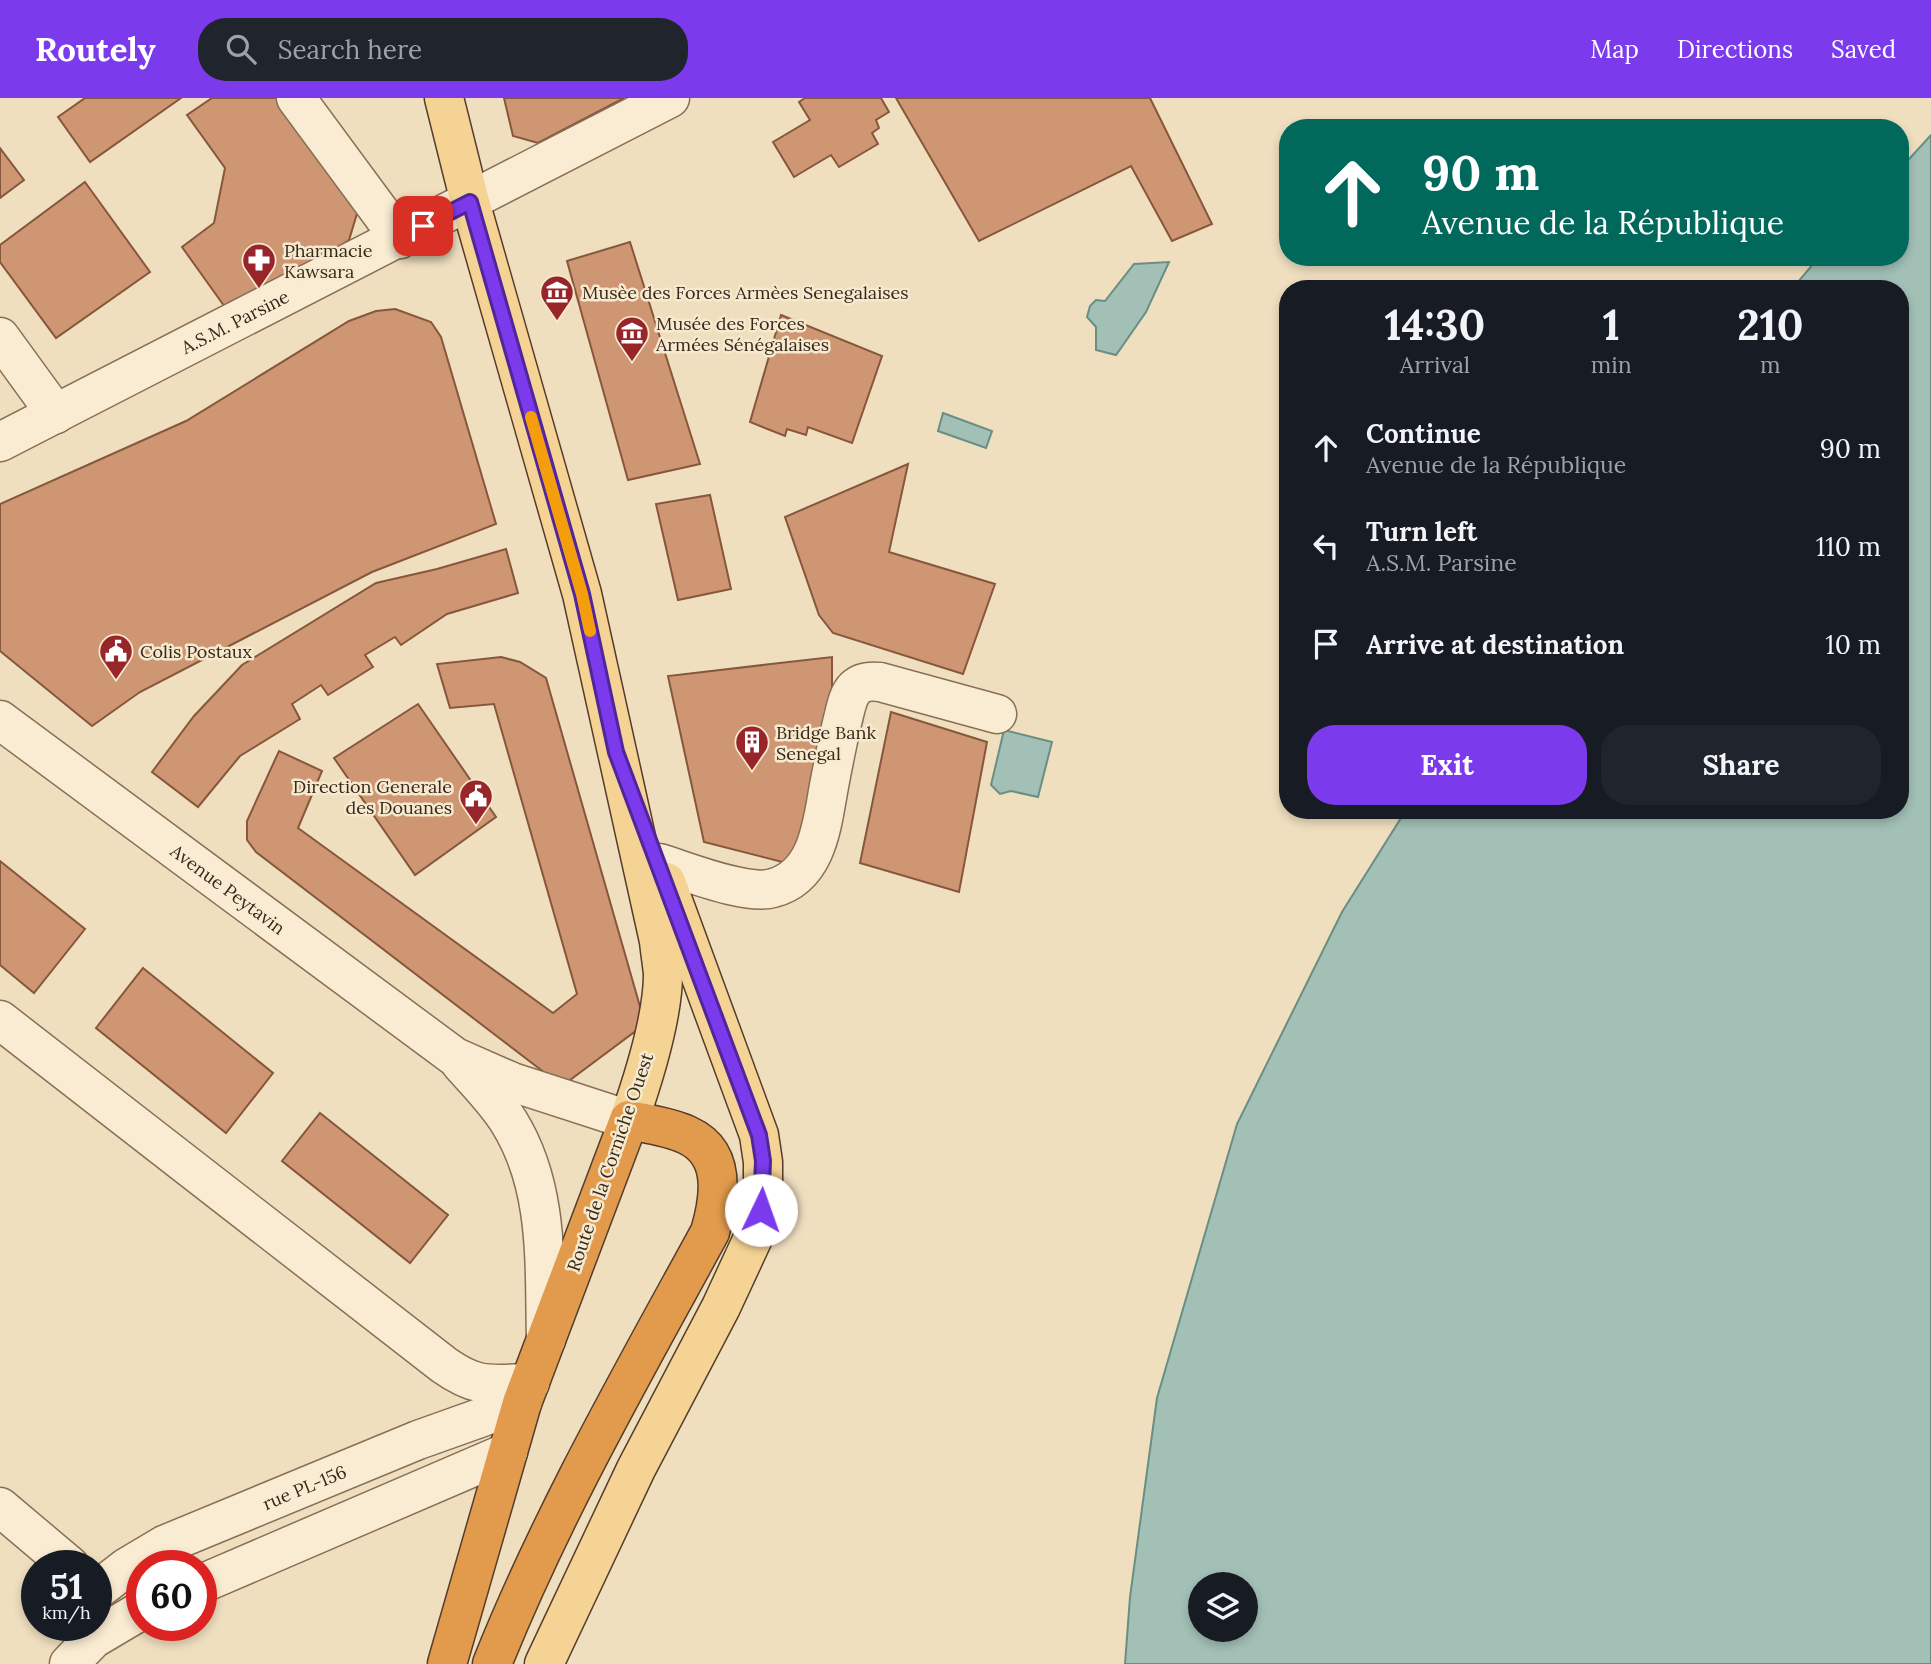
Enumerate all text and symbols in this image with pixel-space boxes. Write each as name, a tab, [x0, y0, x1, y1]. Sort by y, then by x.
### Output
search box	[198, 18, 688, 81]
text: Routely	[35, 28, 156, 70]
icon: search	[222, 30, 260, 68]
text: Search here	[278, 33, 422, 66]
text: Map	[1590, 34, 1639, 65]
text: Directions	[1677, 34, 1793, 65]
text: Saved	[1831, 34, 1896, 65]
text: 90 m	[1422, 141, 1539, 203]
icon: ahead	[1307, 147, 1398, 238]
pin	[393, 196, 453, 256]
text: Avenue de la République	[1422, 202, 1784, 243]
icon: arrive	[404, 207, 442, 245]
place label: Pharmacie Kawsara	[284, 239, 373, 283]
pharmacy icon: Pharmacie Kawsara	[240, 241, 278, 290]
museum icon: Musèe des Forces Armèes Senegalaises	[538, 273, 576, 322]
place label: Musèe des Forces Armèes Senegalaises	[582, 281, 909, 304]
street label: A.S.M. Parsine	[176, 284, 293, 359]
text: 14:30	[1385, 298, 1485, 352]
text: 1	[1603, 298, 1620, 352]
text: 210	[1737, 298, 1803, 352]
place label: Musée des Forces Armées Sénégalaises	[655, 312, 829, 356]
museum icon: Musée des Forces Armées Sénégalaises	[613, 314, 651, 363]
text: Arrival	[1400, 350, 1470, 379]
text: min	[1591, 350, 1632, 379]
text: m	[1760, 350, 1781, 379]
text: Continue	[1366, 417, 1481, 450]
icon: ahead	[1307, 429, 1345, 467]
text: 90 m	[1820, 432, 1881, 465]
text: Avenue de la République	[1366, 450, 1626, 479]
text: Turn left	[1366, 515, 1477, 548]
icon: left	[1307, 527, 1345, 565]
text: 110 m	[1816, 530, 1881, 563]
text: A.S.M. Parsine	[1366, 548, 1517, 577]
icon: arrive	[1307, 625, 1345, 663]
text: Arrive at destination	[1366, 628, 1624, 661]
text: 10 m	[1825, 628, 1881, 661]
public building icon: Colis Postaux	[97, 632, 135, 681]
place label: Colis Postaux	[140, 640, 253, 663]
place label: Bridge Bank Senegal	[776, 721, 876, 765]
building icon: Bridge Bank Senegal	[733, 723, 771, 772]
button: Exit	[1307, 725, 1587, 805]
button: Share	[1601, 725, 1881, 805]
place label: Direction Generale des Douanes	[293, 775, 452, 819]
public building icon: Direction Generale des Douanes	[457, 777, 495, 826]
street label: Avenue Peytavin	[166, 838, 290, 939]
street label: Route de la Corniche Ouest	[562, 1050, 658, 1274]
position arrow	[724, 1173, 798, 1247]
street label: rue PL-156	[259, 1459, 350, 1515]
speed limit sign: 60	[126, 1550, 217, 1641]
text: 51	[50, 1564, 83, 1609]
map controls	[1188, 1572, 1258, 1642]
button: layers	[1188, 1572, 1258, 1642]
text: km/h	[42, 1601, 91, 1624]

